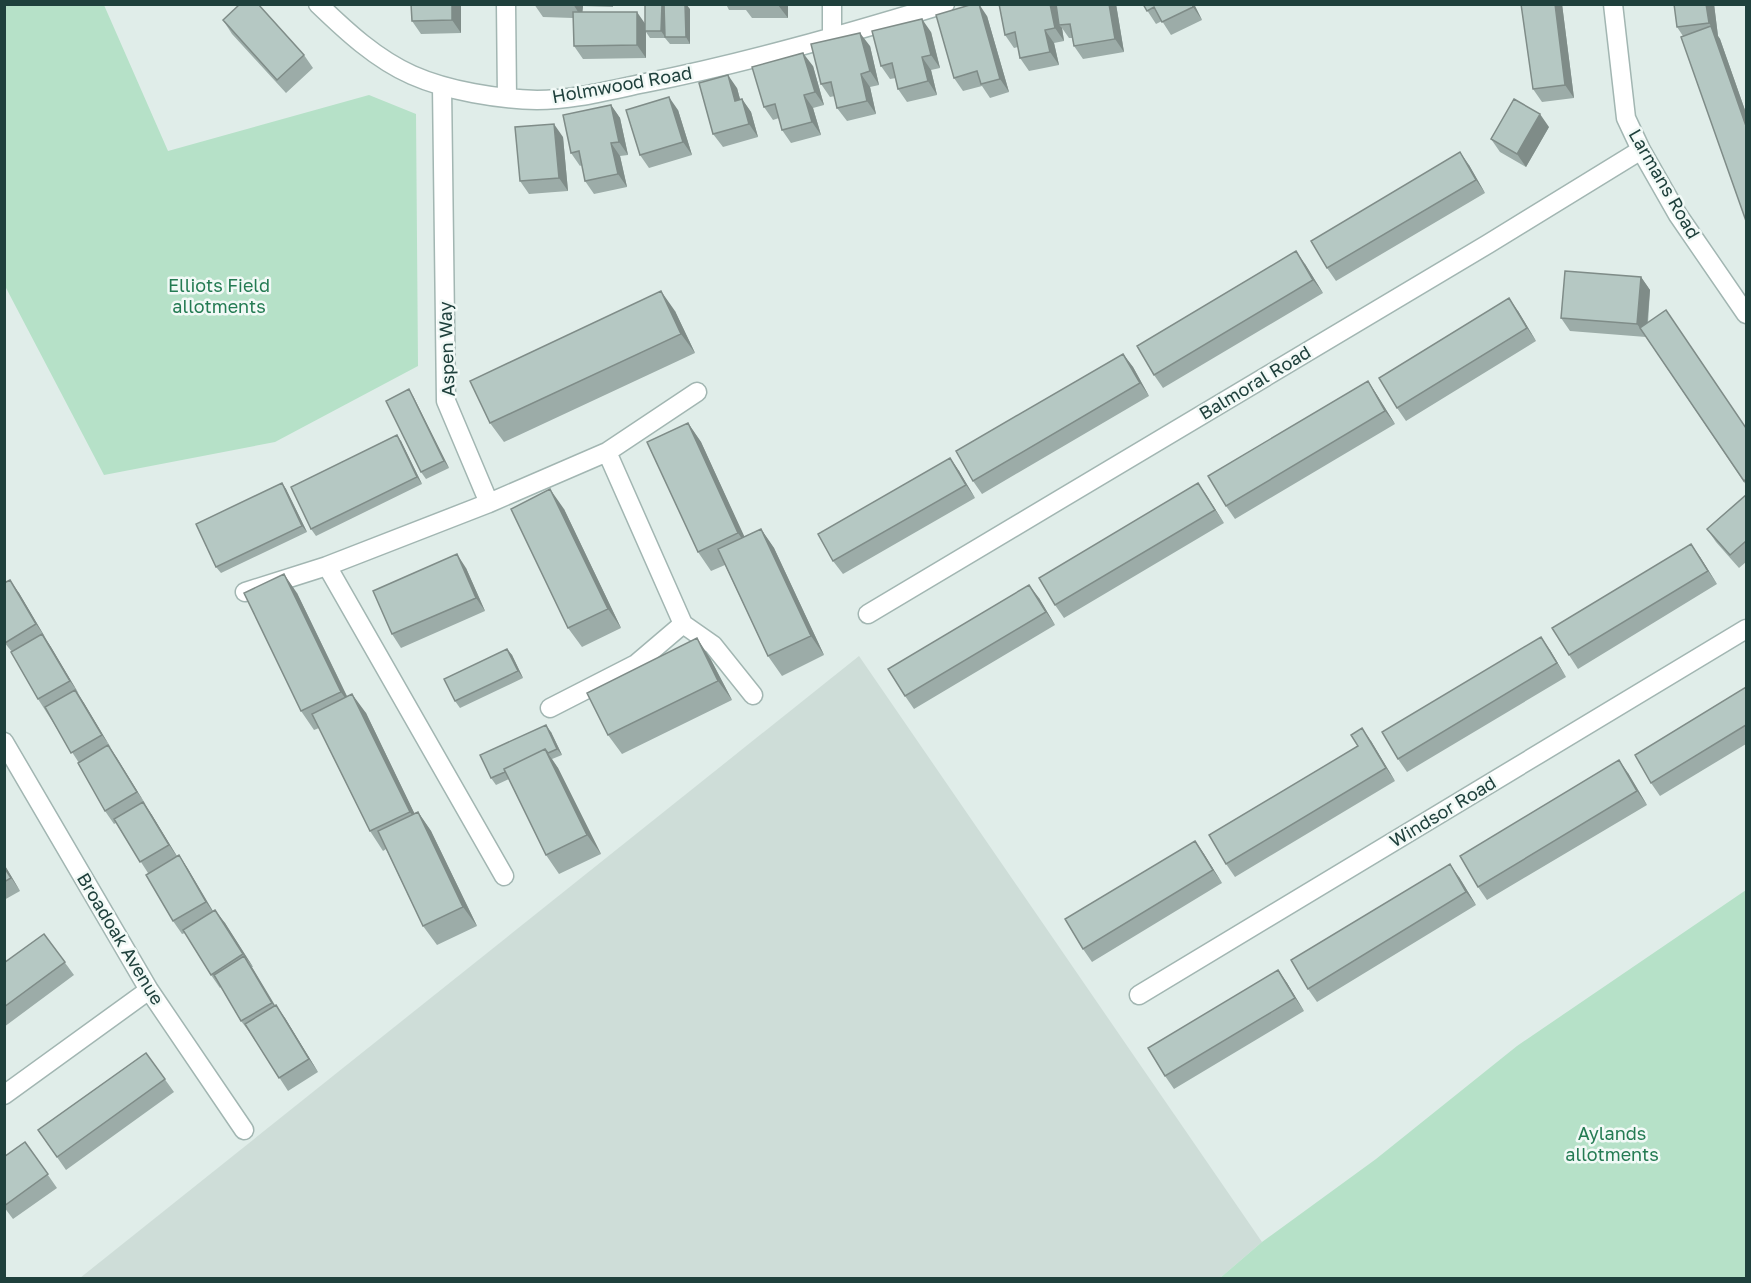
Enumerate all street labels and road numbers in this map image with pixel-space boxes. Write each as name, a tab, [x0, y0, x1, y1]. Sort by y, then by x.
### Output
street label: Holmwood Road	[550, 61, 693, 107]
street label: Larmans Road	[1625, 125, 1705, 242]
street label: Aspen Way	[433, 301, 459, 397]
street label: Balmoral Road	[1195, 340, 1314, 424]
street label: Windsor Road	[1385, 771, 1500, 852]
street label: Broadoak Avenue	[73, 868, 169, 1008]

